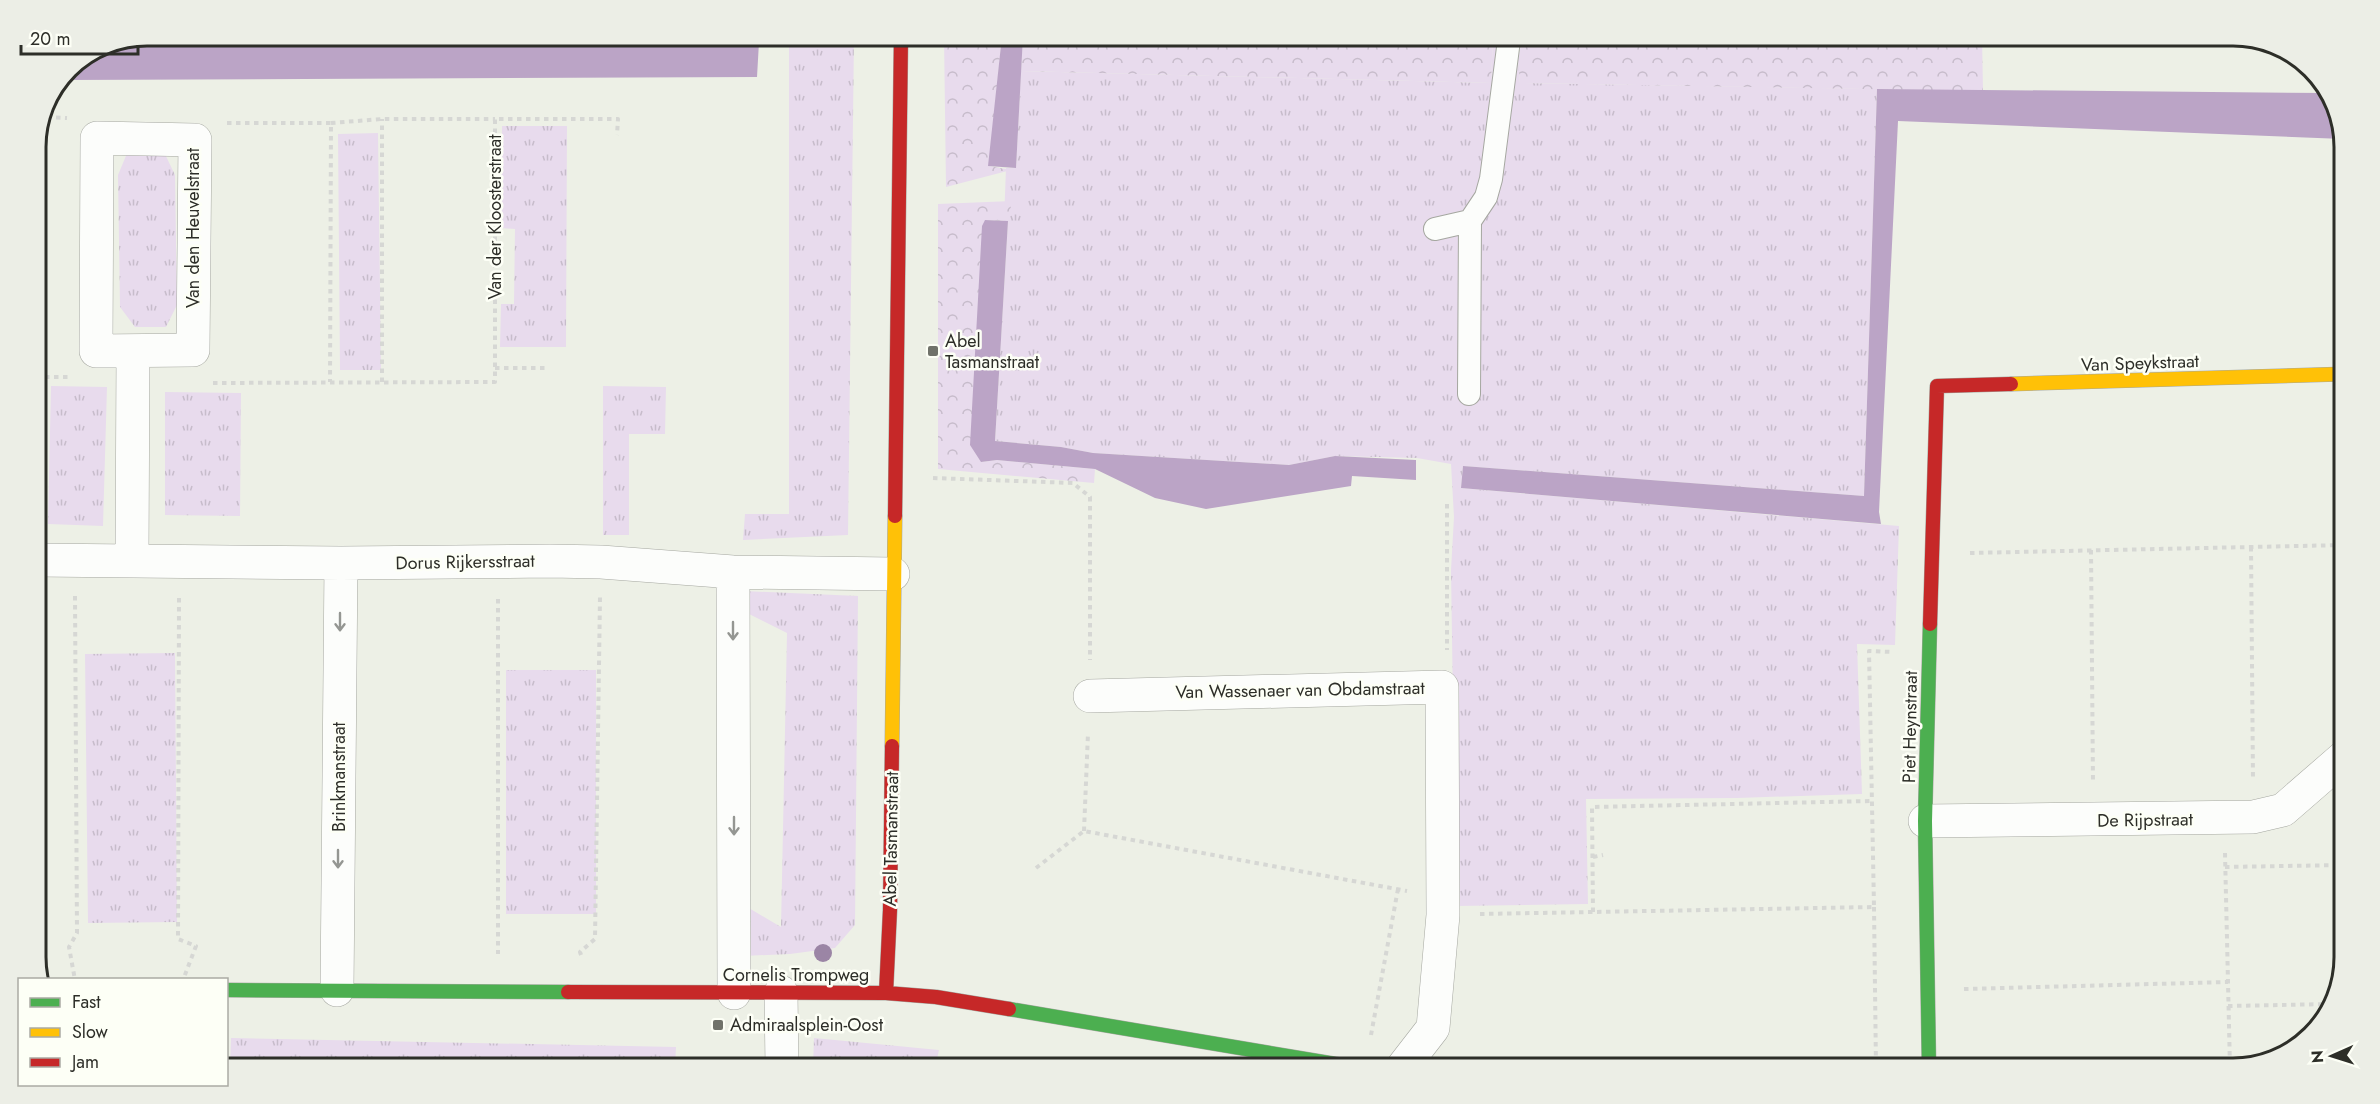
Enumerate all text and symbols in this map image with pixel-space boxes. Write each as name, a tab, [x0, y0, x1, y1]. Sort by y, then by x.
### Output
scale bar	[21, 18, 138, 56]
text: 20 m	[30, 26, 70, 52]
street label: Van der Kloosterstraat	[482, 134, 508, 300]
street label: Van den Heuvelstraat	[180, 147, 206, 308]
place label: Abel Tasmanstraat	[945, 328, 1040, 375]
marker: Abel Tasmanstraat	[926, 344, 940, 358]
street label: Van Speykstraat	[2081, 348, 2200, 378]
street label: Dorus Rijkersstraat	[395, 548, 536, 576]
one-way arrow	[334, 611, 346, 631]
one-way arrow	[727, 620, 739, 640]
street label: Piet Heynstraat	[1896, 670, 1924, 783]
street label: Van Wassenaer van Obdamstraat	[1175, 675, 1426, 705]
street label: Brinkmanstraat	[326, 721, 352, 832]
street label: Abel Tasmanstraat	[877, 771, 905, 907]
street label: De Rijpstraat	[2097, 806, 2194, 834]
one-way arrow	[728, 815, 740, 835]
one-way arrow	[332, 848, 344, 868]
street label: Cornelis Trompweg	[723, 962, 869, 988]
legend	[18, 978, 228, 1086]
text: Fast	[72, 989, 101, 1015]
place label: Admiraalsplein-Oost	[730, 1012, 884, 1038]
marker: Admiraalsplein-Oost	[711, 1018, 725, 1032]
text: Slow	[72, 1019, 109, 1045]
north arrow	[2302, 1026, 2362, 1086]
text: Jam	[70, 1049, 99, 1075]
text: N	[2306, 1050, 2329, 1064]

